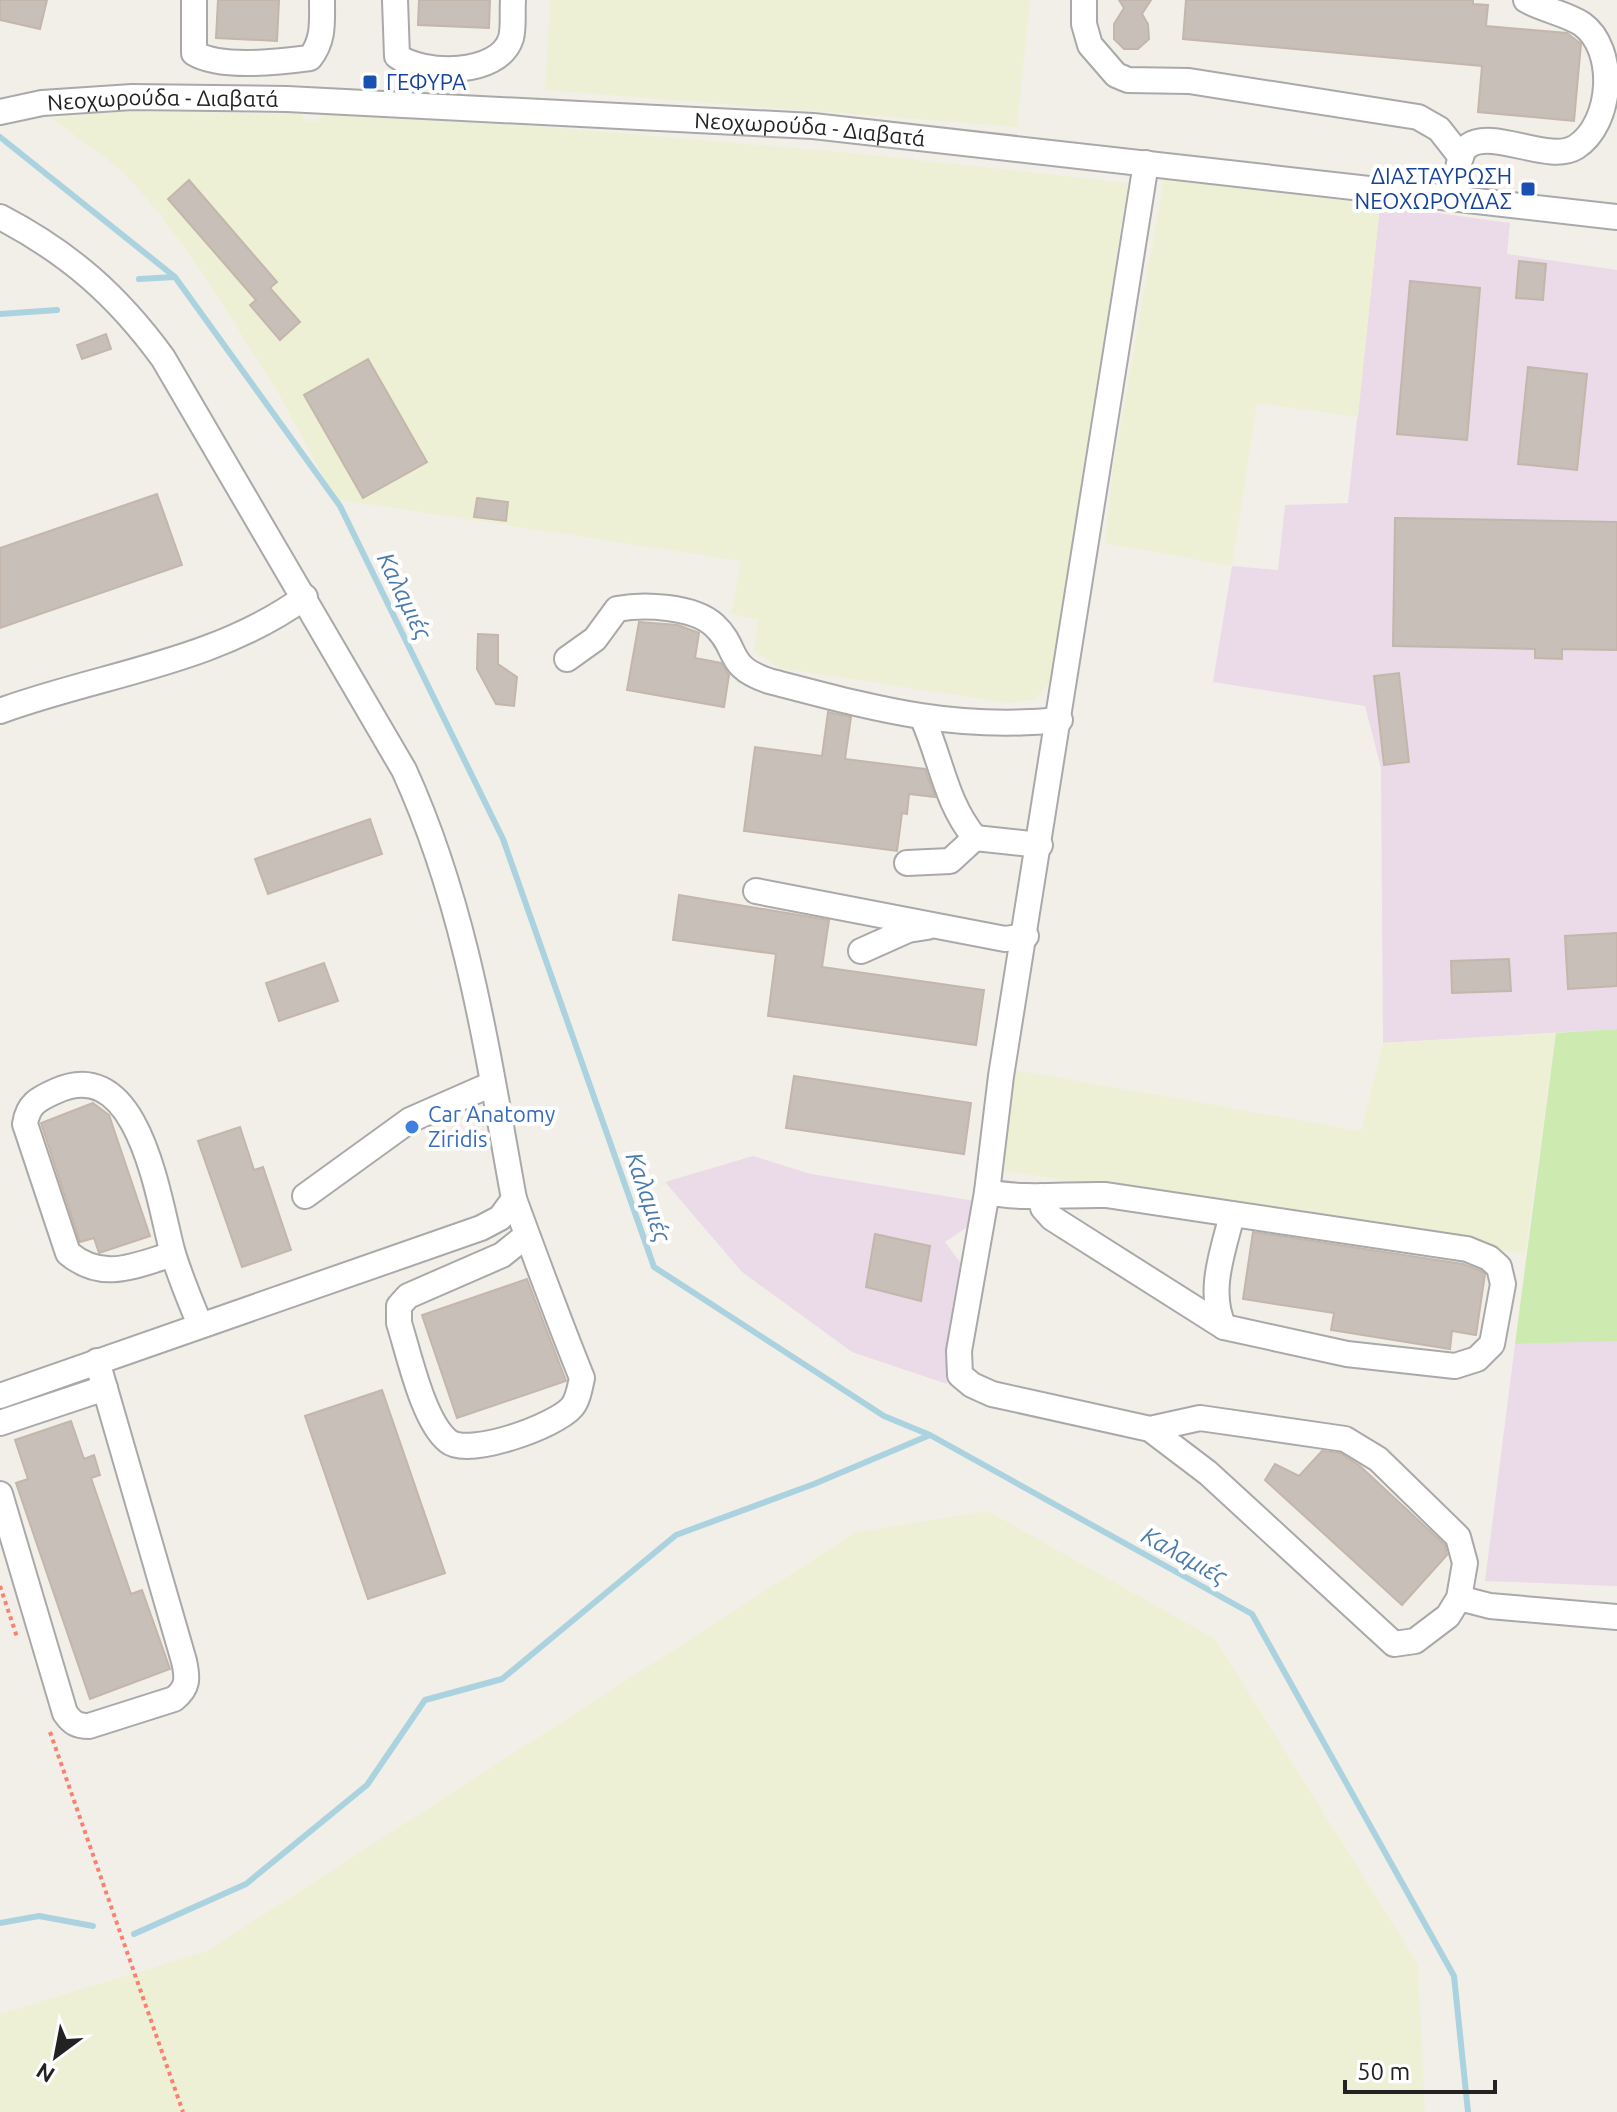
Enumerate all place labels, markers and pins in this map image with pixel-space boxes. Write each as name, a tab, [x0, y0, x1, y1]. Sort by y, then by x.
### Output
place label: ΓΕΦΥΡΑ	[386, 69, 467, 94]
marker: ΓΕΦΥΡΑ	[361, 73, 379, 91]
place label: ΔΙΑΣΤΑΥΡΩΣΗ ΝΕΟΧΩΡΟΥΔΑΣ	[1355, 163, 1512, 213]
marker: ΔΙΑΣΤΑΥΡΩΣΗ ΝΕΟΧΩΡΟΥΔΑΣ	[1519, 180, 1537, 198]
place label: Car Anatomy Ziridis	[428, 1101, 556, 1151]
marker: Car Anatomy Ziridis	[403, 1118, 421, 1136]

